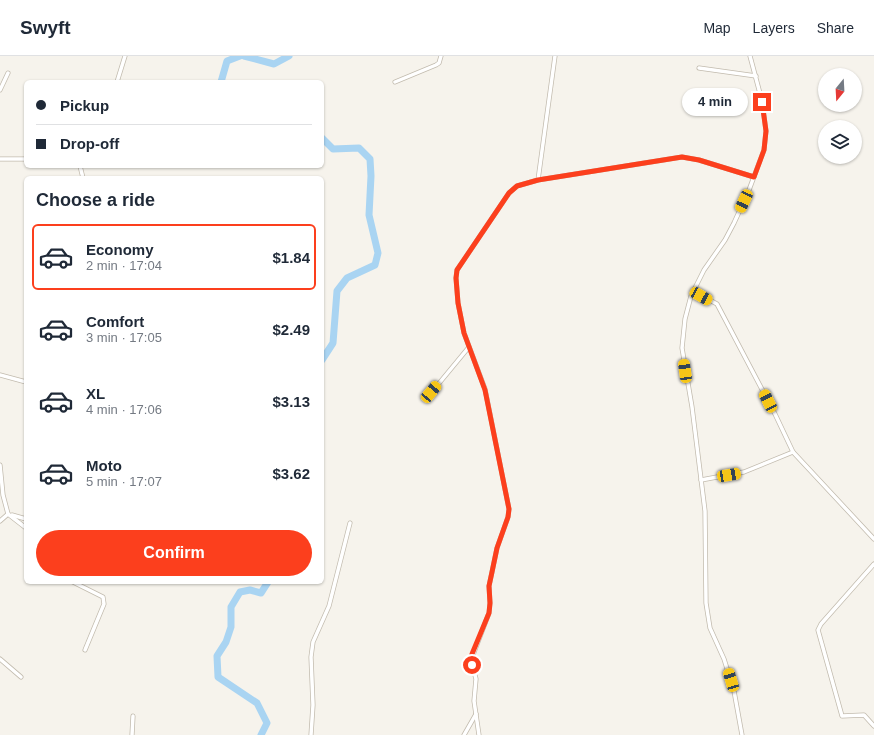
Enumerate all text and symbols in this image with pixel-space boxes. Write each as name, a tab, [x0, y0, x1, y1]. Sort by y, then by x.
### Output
text: Swyft	[20, 17, 71, 38]
text: Map	[703, 20, 731, 36]
text: Layers	[753, 20, 795, 36]
text: Share	[817, 20, 854, 36]
north arrow	[818, 68, 862, 112]
map controls	[818, 68, 862, 164]
callout: 4 min	[682, 88, 748, 116]
route end	[753, 93, 771, 111]
text: 4 min	[698, 94, 732, 109]
text: Pickup	[60, 97, 109, 114]
button: layers	[818, 120, 862, 164]
text: Drop-off	[60, 135, 119, 152]
car	[733, 188, 755, 214]
text: Choose a ride	[36, 190, 155, 210]
icon: car	[38, 239, 74, 275]
text: Economy	[86, 241, 154, 258]
text: $1.84	[272, 249, 310, 266]
text: 2 min · 17:04	[86, 258, 162, 273]
car	[688, 285, 714, 307]
icon: car	[38, 311, 74, 347]
text: Comfort	[86, 313, 144, 330]
text: $2.49	[272, 321, 310, 338]
text: 3 min · 17:05	[86, 330, 162, 345]
car	[677, 358, 693, 384]
car	[419, 379, 443, 405]
icon: car	[38, 383, 74, 419]
text: XL	[86, 385, 105, 402]
car	[757, 388, 779, 414]
text: $3.13	[272, 393, 310, 410]
text: 4 min · 17:06	[86, 402, 162, 417]
icon: car	[38, 455, 74, 491]
text: Moto	[86, 457, 122, 474]
text: $3.62	[272, 465, 310, 482]
car	[716, 467, 742, 483]
text: 5 min · 17:07	[86, 474, 162, 489]
button: Confirm	[36, 530, 312, 576]
route start	[463, 656, 481, 674]
car	[722, 667, 740, 693]

